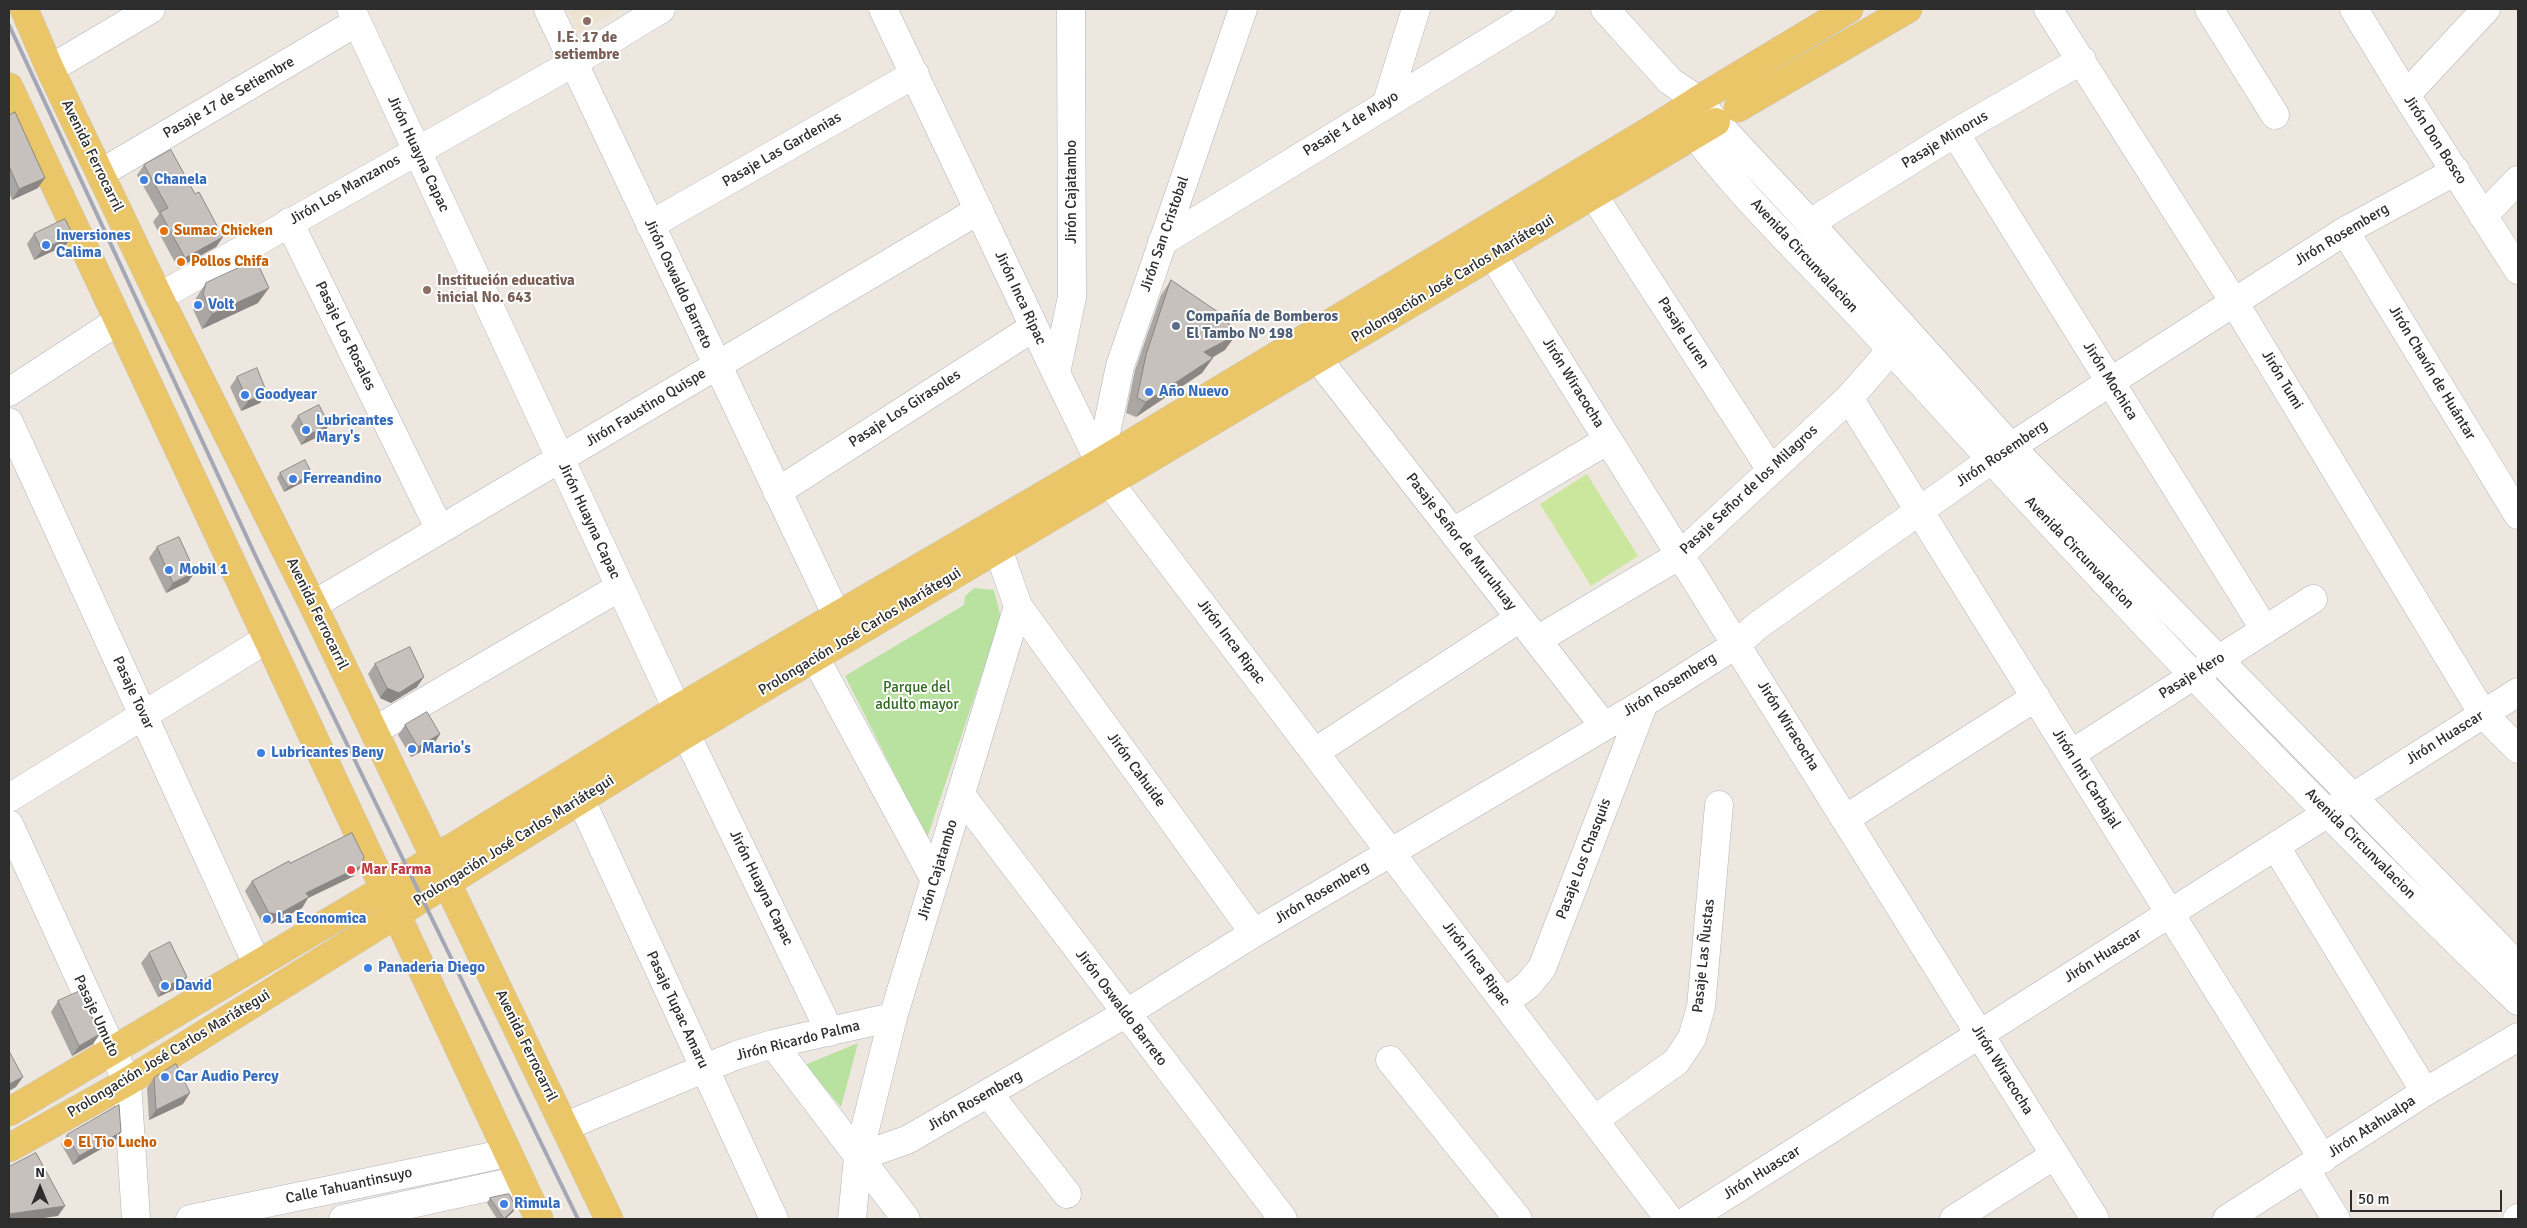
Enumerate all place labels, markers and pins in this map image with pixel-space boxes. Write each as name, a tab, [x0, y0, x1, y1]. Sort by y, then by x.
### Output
marker: I.E. 17 de setiembre	[581, 15, 593, 27]
place label: I.E. 17 de setiembre	[555, 29, 619, 64]
place label: Chanela	[154, 171, 207, 189]
marker: Chanela	[138, 174, 150, 186]
place label: Sumac Chicken	[174, 222, 273, 240]
marker: Sumac Chicken	[158, 225, 170, 237]
place label: Inversiones Calima	[56, 227, 131, 262]
marker: Inversiones Calima	[40, 239, 52, 251]
place label: Pollos Chifa	[191, 253, 269, 271]
marker: Pollos Chifa	[175, 256, 187, 268]
place label: Institución educativa inicial No. 643	[437, 272, 575, 307]
marker: Institución educativa inicial No. 643	[421, 284, 433, 296]
place label: Volt	[208, 296, 234, 314]
marker: Volt	[192, 299, 204, 311]
place label: Compañía de Bomberos El Tambo Nº 198	[1186, 308, 1338, 343]
marker: Compañía de Bomberos El Tambo Nº 198	[1170, 320, 1182, 332]
place label: Año Nuevo	[1159, 383, 1229, 401]
place label: Goodyear	[255, 386, 317, 404]
marker: Año Nuevo	[1143, 386, 1155, 398]
marker: Goodyear	[239, 389, 251, 401]
place label: Lubricantes Mary's	[316, 412, 393, 447]
marker: Lubricantes Mary's	[300, 424, 312, 436]
place label: Ferreandino	[303, 470, 382, 488]
marker: Ferreandino	[287, 473, 299, 485]
place label: Mobil 1	[179, 561, 228, 579]
marker: Mobil 1	[163, 564, 175, 576]
place label: Mario's	[422, 740, 471, 758]
marker: Mario's	[406, 743, 418, 755]
place label: Lubricantes Beny	[271, 744, 384, 762]
marker: Lubricantes Beny	[255, 747, 267, 759]
place label: Mar Farma	[361, 861, 431, 879]
marker: Mar Farma	[345, 864, 357, 876]
place label: La Economica	[277, 910, 367, 928]
marker: La Economica	[261, 913, 273, 925]
place label: Panaderia Diego	[378, 959, 485, 977]
marker: Panaderia Diego	[362, 962, 374, 974]
place label: David	[175, 977, 212, 995]
marker: David	[159, 980, 171, 992]
place label: Car Audio Percy	[175, 1068, 279, 1086]
marker: Car Audio Percy	[159, 1071, 171, 1083]
place label: El Tio Lucho	[78, 1134, 157, 1152]
marker: El Tio Lucho	[62, 1137, 74, 1149]
place label: Rimula	[514, 1195, 560, 1213]
marker: Rimula	[498, 1198, 510, 1210]

